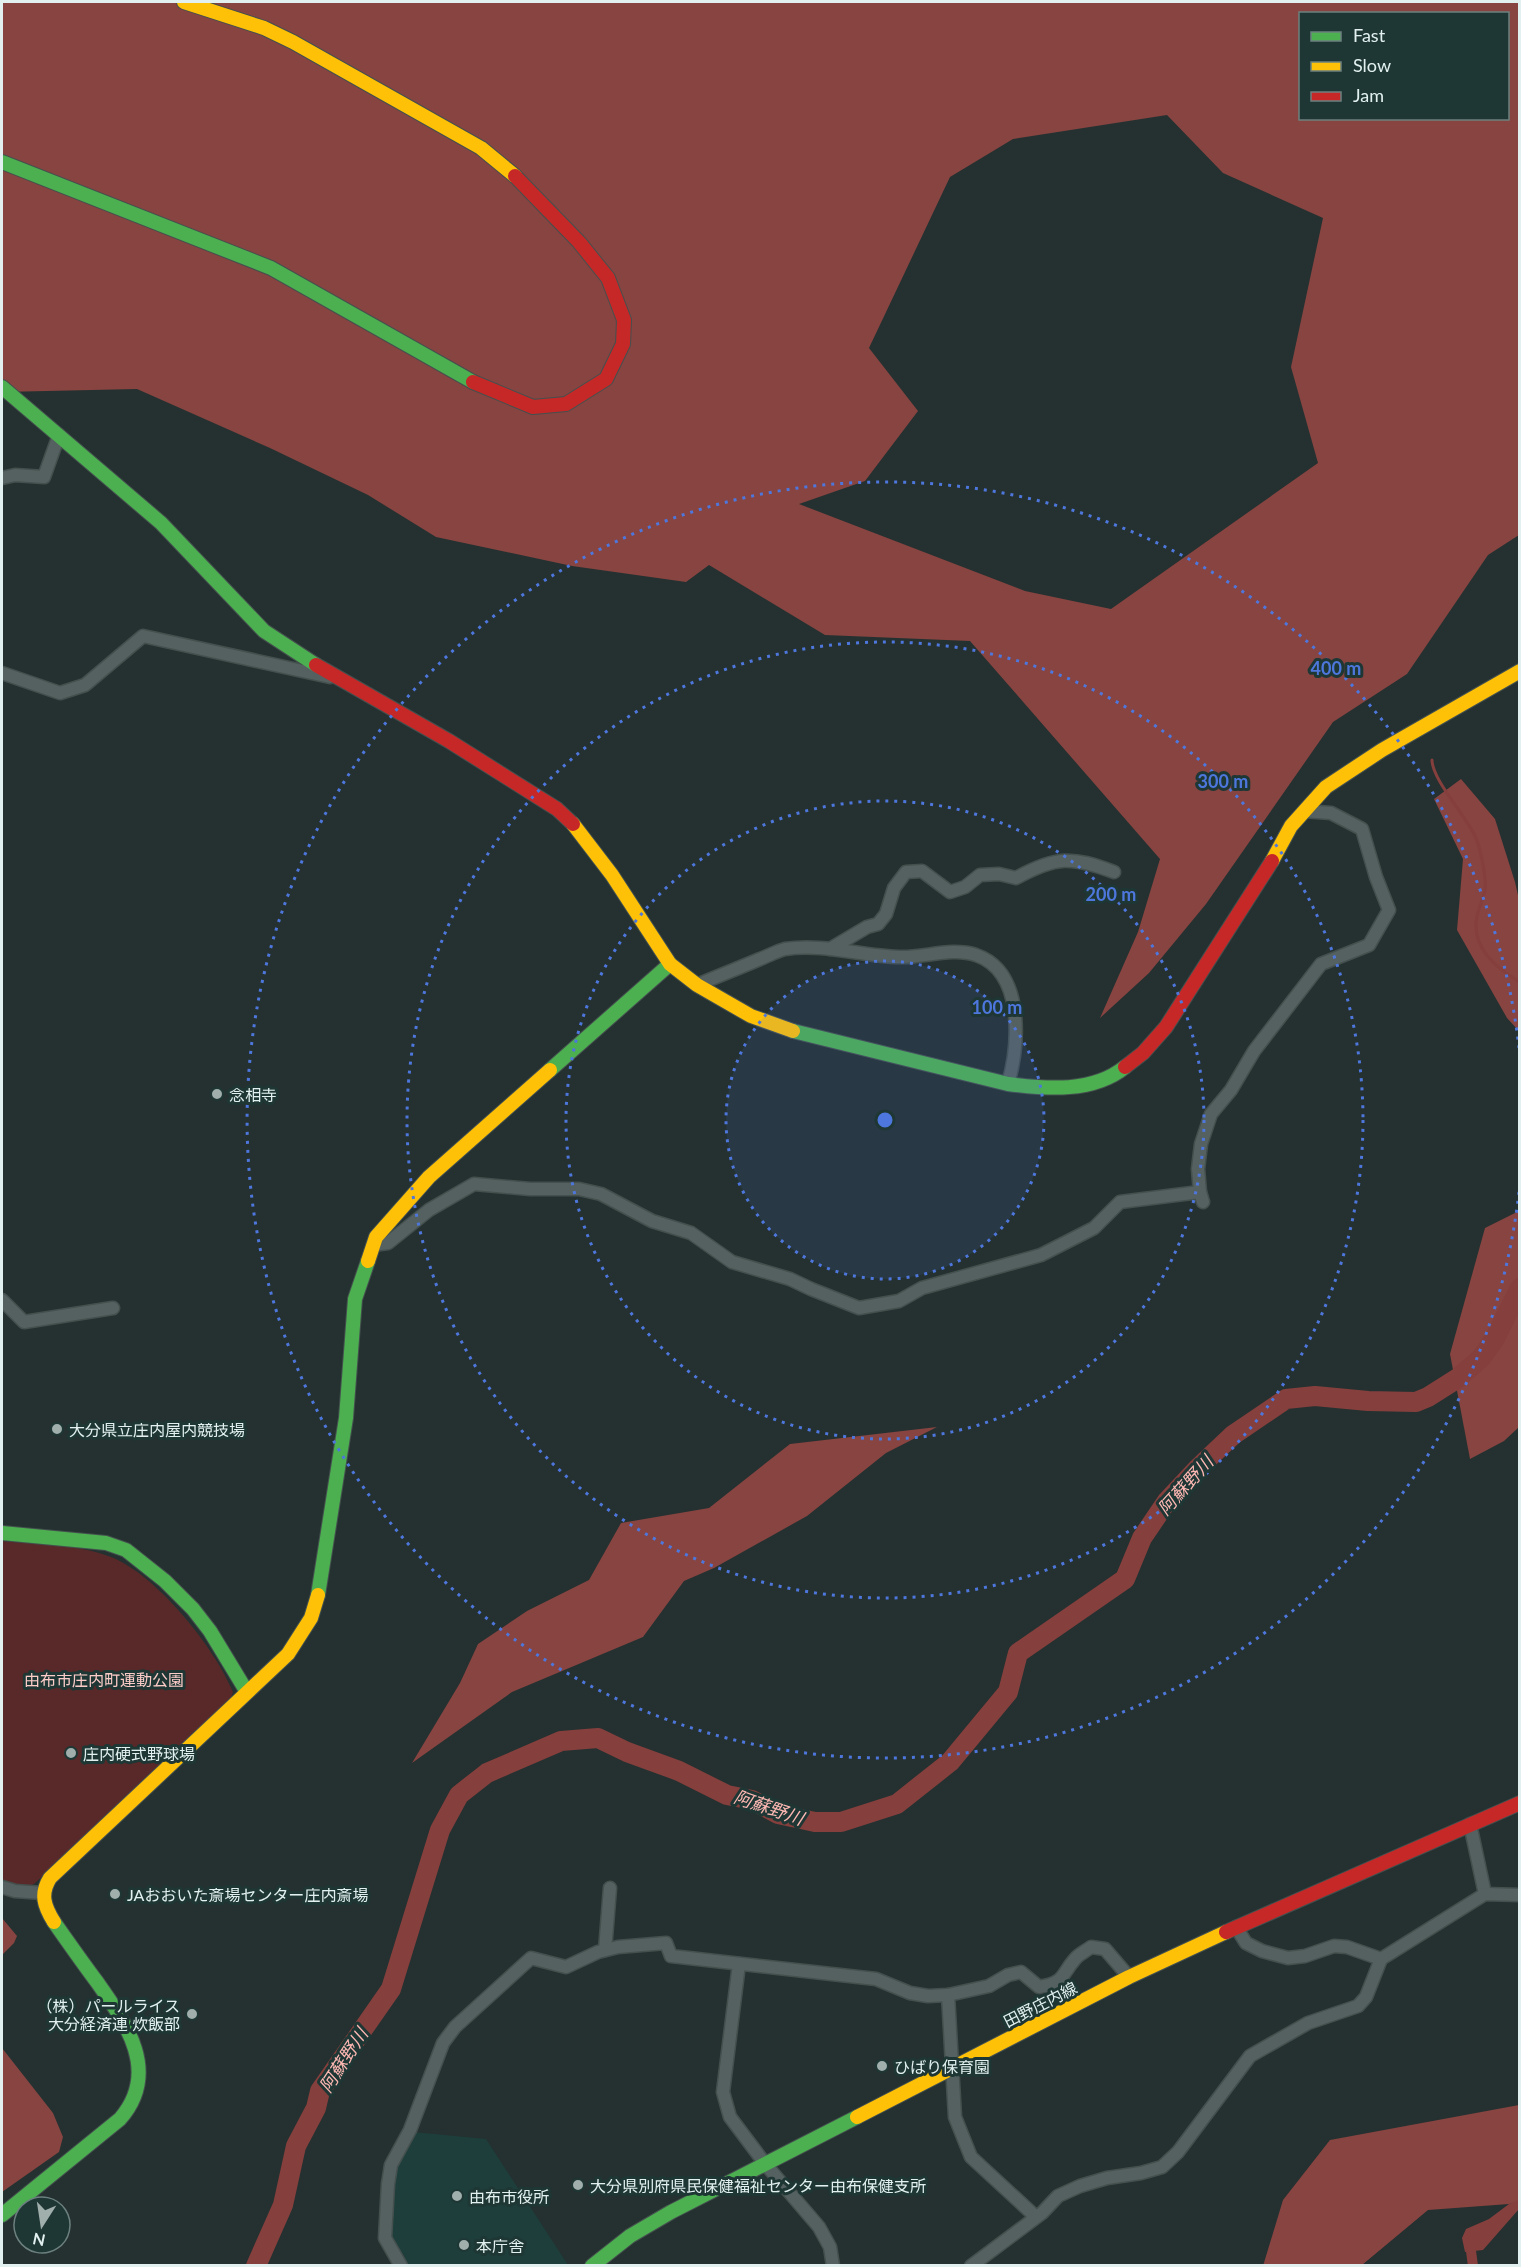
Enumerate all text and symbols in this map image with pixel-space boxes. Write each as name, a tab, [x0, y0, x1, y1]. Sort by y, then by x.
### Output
legend	[1299, 12, 1509, 120]
text: Fast	[1353, 24, 1386, 46]
text: Slow	[1353, 54, 1391, 76]
text: Jam	[1353, 84, 1384, 106]
text: 400 m	[1311, 657, 1361, 679]
text: 300 m	[1198, 770, 1248, 792]
text: 200 m	[1086, 883, 1136, 905]
text: 100 m	[972, 996, 1022, 1018]
place label: 念相寺	[229, 1085, 277, 1104]
marker: 念相寺	[210, 1087, 224, 1101]
centre of rings	[875, 1110, 895, 1130]
place label: 大分県立庄内屋内競技場	[69, 1420, 245, 1439]
marker: 大分県立庄内屋内競技場	[50, 1422, 64, 1436]
water label: 阿蘇野川	[1153, 1449, 1219, 1519]
park label: 由布市庄内町運動公園	[24, 1670, 184, 1689]
place label: 庄内硬式野球場	[83, 1744, 195, 1763]
marker: 庄内硬式野球場	[64, 1746, 78, 1760]
water label: 阿蘇野川	[731, 1785, 809, 1830]
place label: JAおおいた斎場センター庄内斎場	[127, 1885, 368, 1904]
marker: JAおおいた斎場センター庄内斎場	[108, 1887, 122, 1901]
street label: 田野庄内線	[1000, 1977, 1080, 2031]
place label: （株）パールライス 大分経済連 炊飯部	[36, 1996, 180, 2033]
marker: （株）パールライス 大分経済連 炊飯部	[185, 2007, 199, 2021]
water label: 阿蘇野川	[314, 2022, 373, 2096]
place label: ひばり保育園	[894, 2057, 990, 2076]
marker: ひばり保育園	[875, 2059, 889, 2073]
place label: 大分県別府県民保健福祉センター由布保健支所	[590, 2176, 926, 2195]
marker: 大分県別府県民保健福祉センター由布保健支所	[571, 2178, 585, 2192]
place label: 由布市役所	[469, 2187, 549, 2206]
marker: 由布市役所	[450, 2189, 464, 2203]
north arrow	[12, 2195, 72, 2255]
text: N	[31, 2230, 47, 2251]
place label: 本庁舎	[476, 2236, 524, 2255]
marker: 本庁舎	[457, 2238, 471, 2252]

